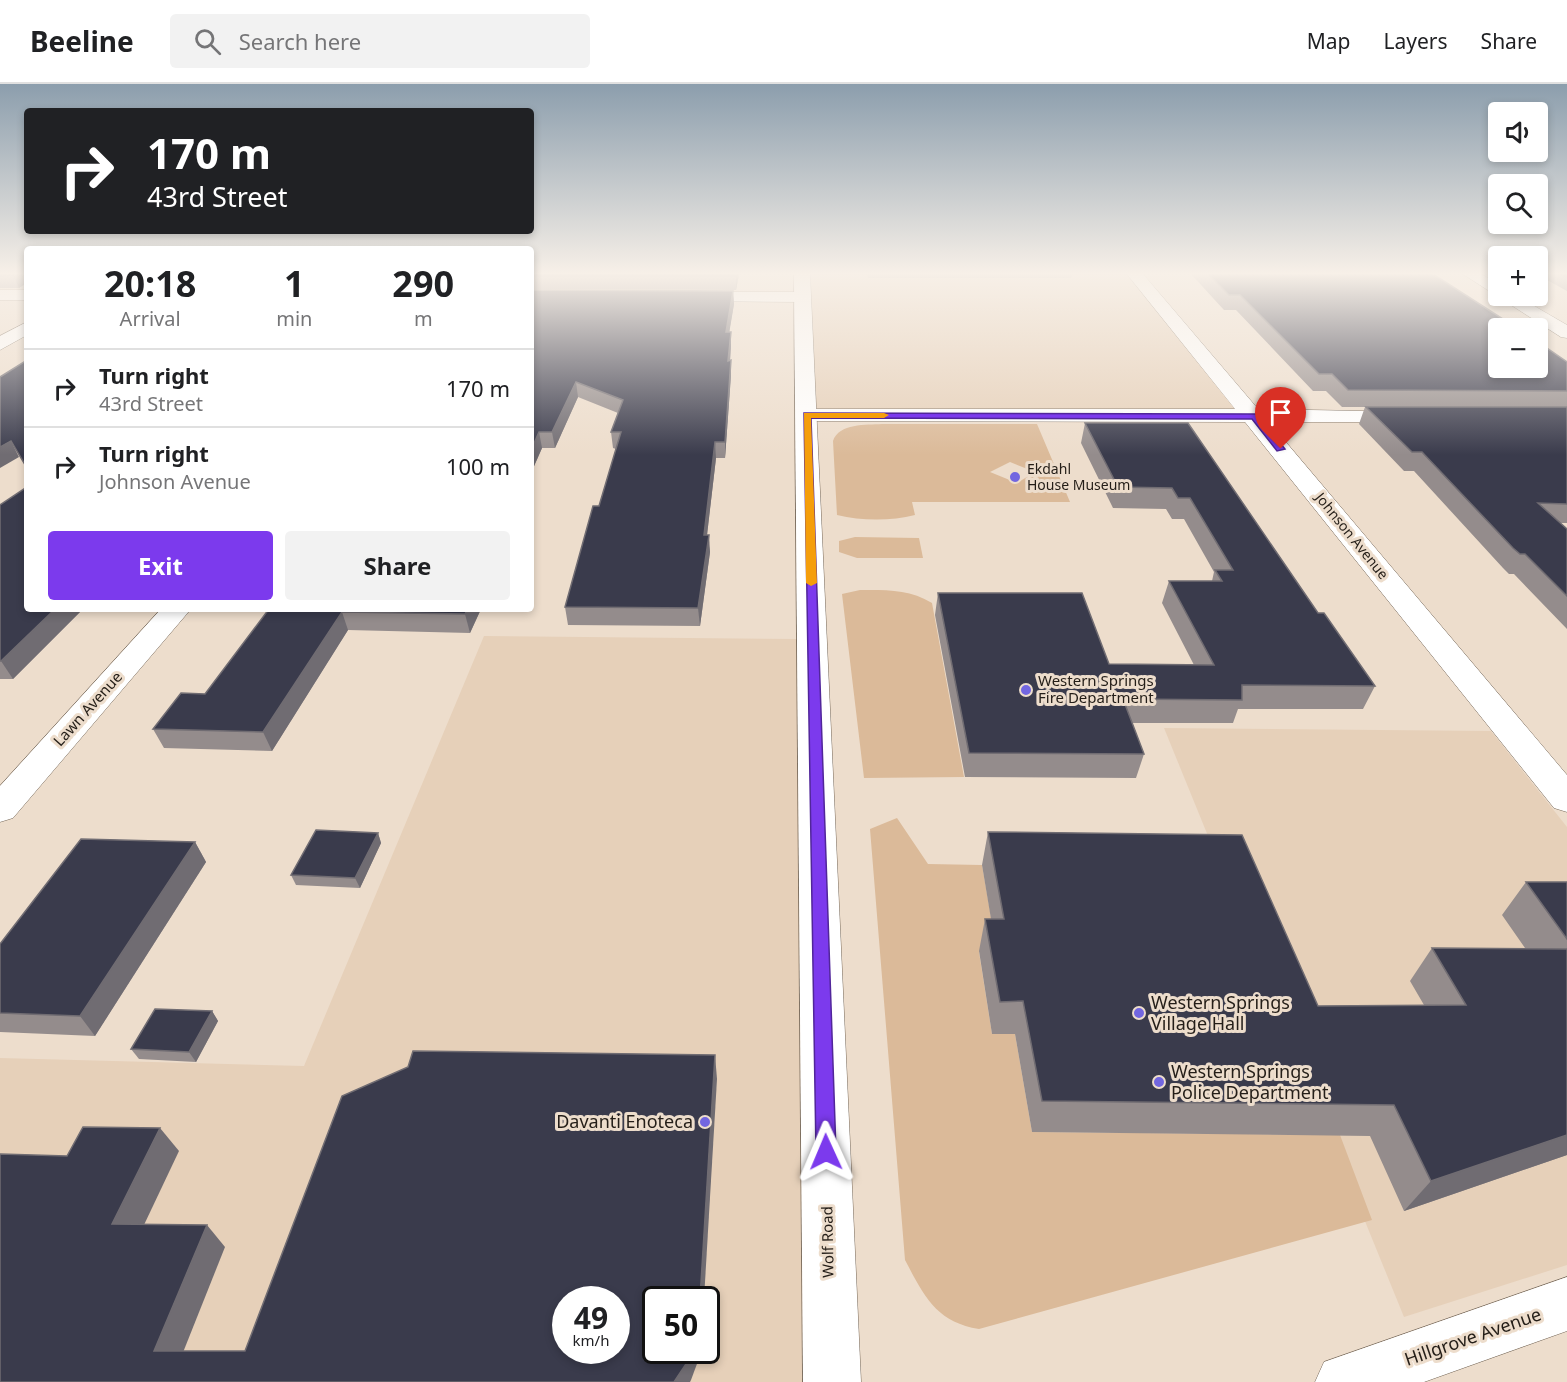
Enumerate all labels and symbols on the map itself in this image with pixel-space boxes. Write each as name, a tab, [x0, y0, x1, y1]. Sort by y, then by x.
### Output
pin	[1255, 387, 1306, 449]
place label: Ekdahl House Museum	[1027, 459, 1130, 494]
marker: Ekdahl House Museum	[1008, 470, 1022, 484]
street label: Johnson Avenue	[1310, 487, 1393, 583]
street label: Lawn Avenue	[48, 667, 126, 750]
place label: Western Springs Fire Department	[1038, 670, 1154, 707]
marker: Western Springs Fire Department	[1019, 683, 1033, 697]
place label: Western Springs Village Hall	[1151, 990, 1290, 1035]
marker: Western Springs Village Hall	[1132, 1006, 1146, 1020]
place label: Western Springs Police Department	[1171, 1059, 1329, 1104]
marker: Western Springs Police Department	[1152, 1075, 1166, 1089]
place label: Davanti Enoteca	[556, 1109, 693, 1133]
marker: Davanti Enoteca	[698, 1115, 712, 1129]
position arrow	[794, 1120, 858, 1184]
street label: Wolf Road	[816, 1206, 838, 1278]
speed limit sign: 50	[642, 1286, 720, 1364]
street label: Hillgrove Avenue	[1401, 1301, 1544, 1371]

